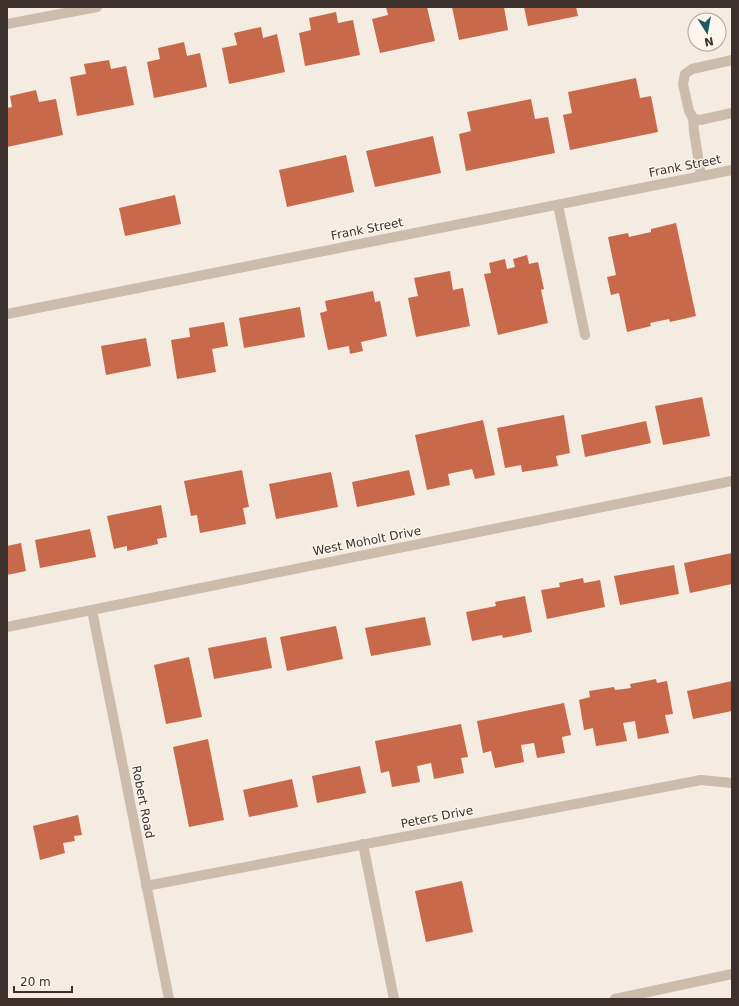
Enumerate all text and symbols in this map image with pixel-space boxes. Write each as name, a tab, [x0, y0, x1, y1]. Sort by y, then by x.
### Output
north arrow	[687, 12, 727, 52]
text: N	[703, 34, 715, 49]
street label: Frank Street	[648, 152, 723, 180]
street label: Frank Street	[330, 215, 405, 243]
street label: West Moholt Drive	[312, 524, 422, 558]
street label: Robert Road	[129, 764, 157, 840]
street label: Peters Drive	[400, 803, 474, 831]
scale bar	[14, 968, 72, 994]
text: 20 m	[20, 975, 51, 989]

